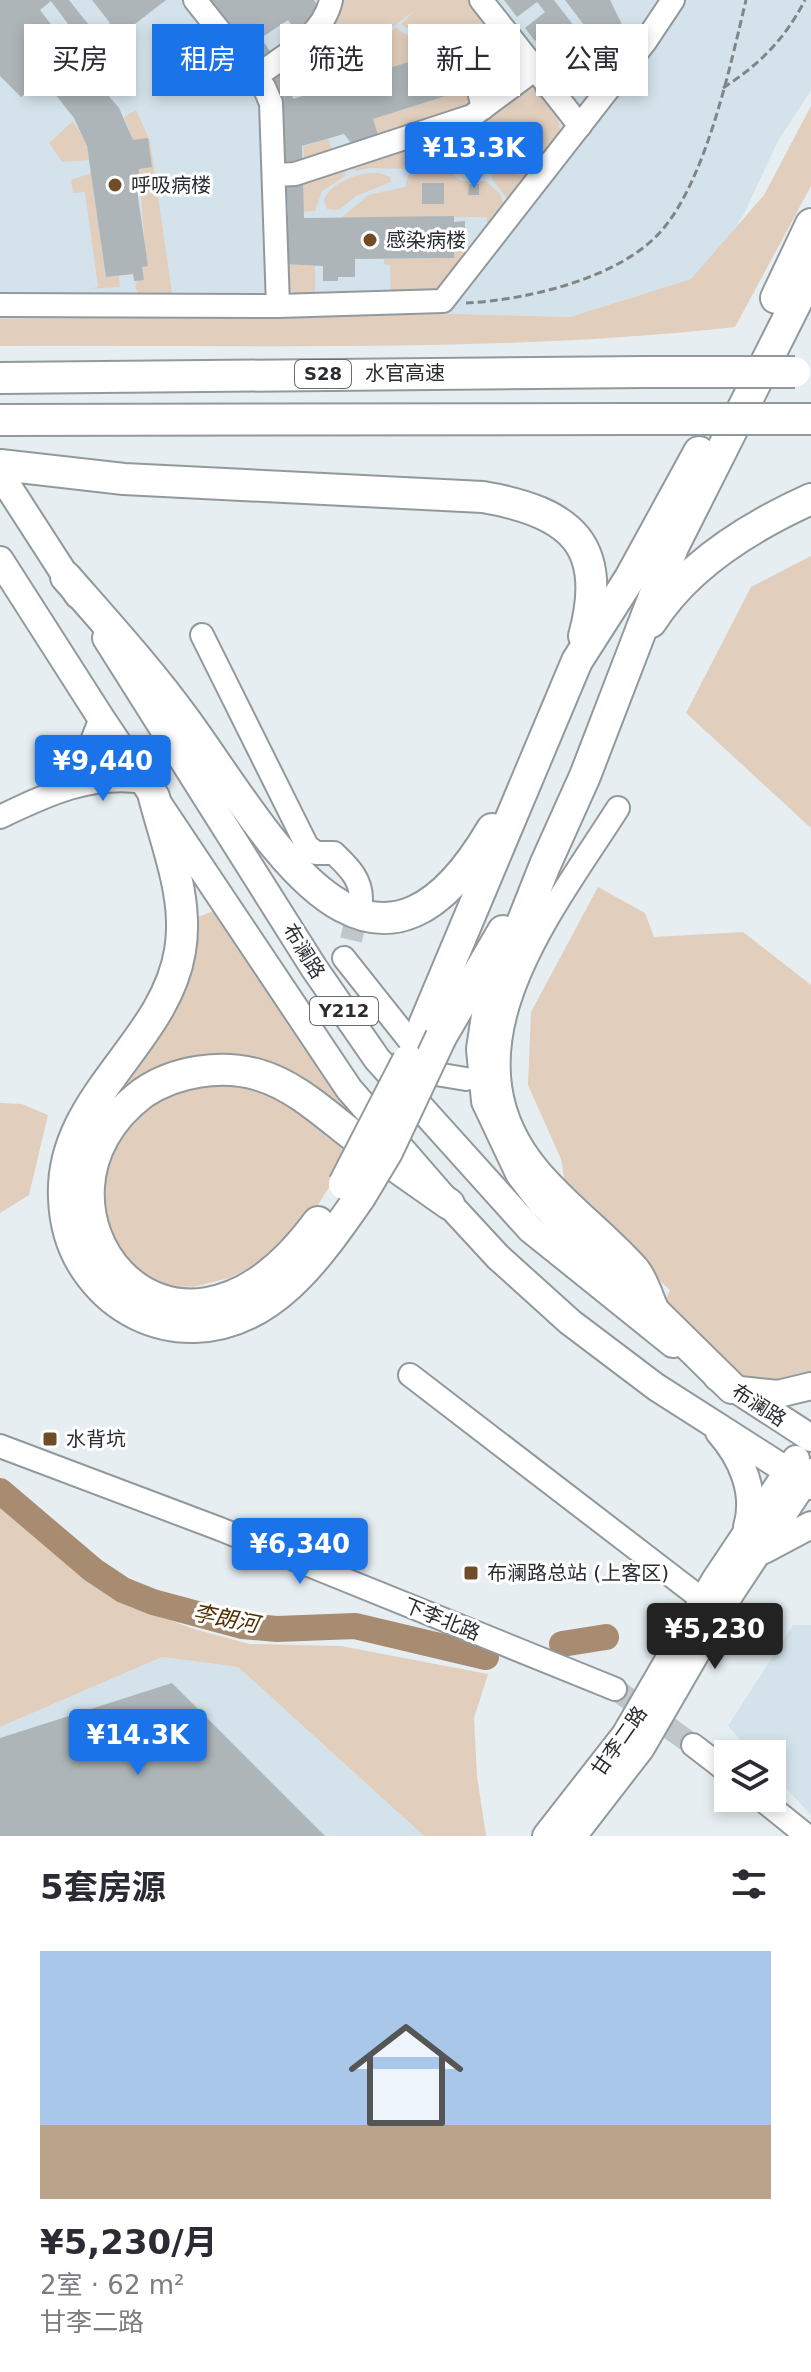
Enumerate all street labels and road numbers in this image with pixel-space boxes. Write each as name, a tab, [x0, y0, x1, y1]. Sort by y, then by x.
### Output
road number: S28	[295, 360, 351, 388]
street label: 水官高速	[365, 361, 445, 385]
street label: 布澜路	[278, 919, 330, 983]
road number: Y212	[310, 997, 378, 1025]
street label: 布澜路	[727, 1379, 791, 1431]
street label: 下李北路	[400, 1593, 484, 1645]
street label: 甘李二路	[586, 1701, 652, 1781]

